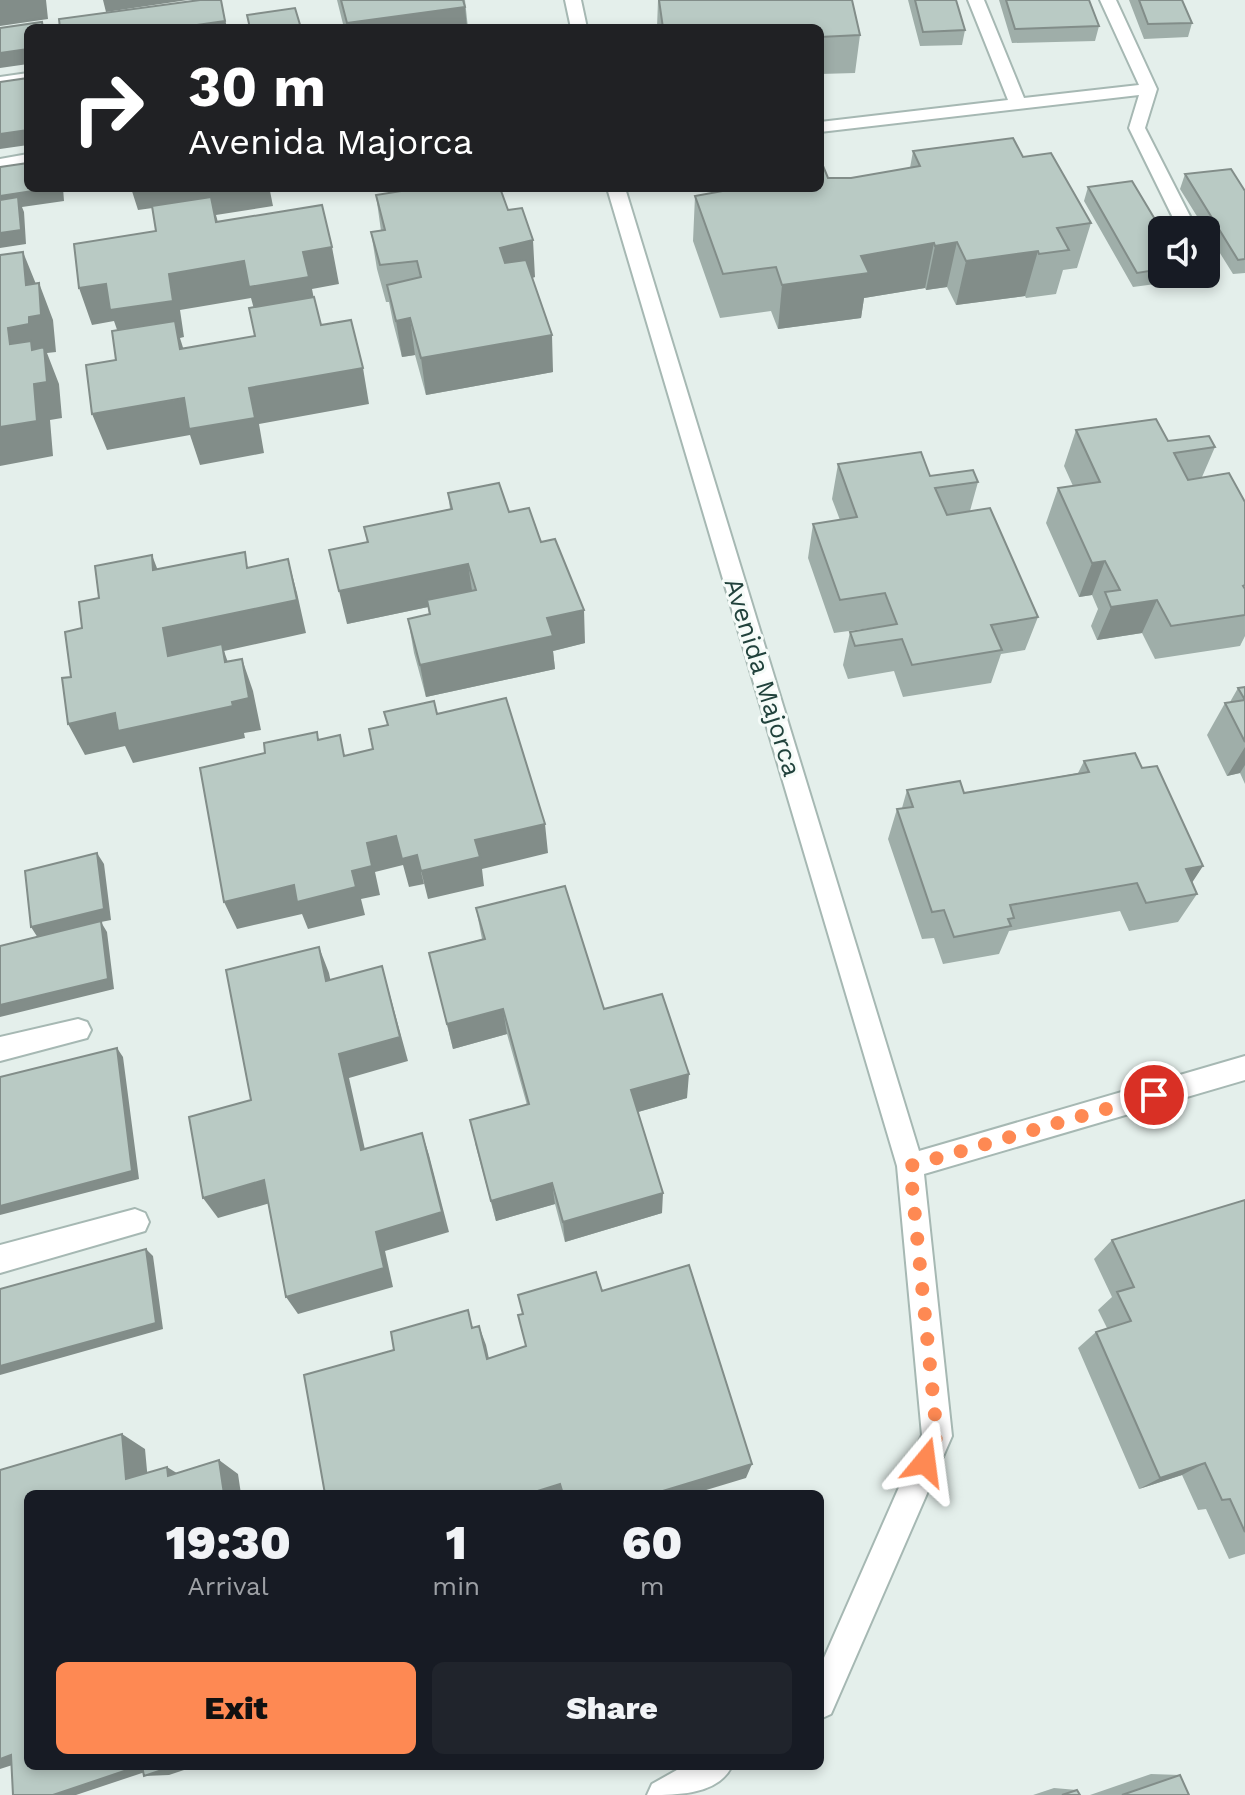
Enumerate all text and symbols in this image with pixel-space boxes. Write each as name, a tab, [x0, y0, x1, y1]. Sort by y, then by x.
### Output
text: 30 m	[188, 54, 326, 120]
icon: right	[56, 56, 160, 160]
text: Avenida Majorca	[188, 121, 473, 163]
map controls	[1148, 216, 1220, 288]
button: sound	[1148, 216, 1220, 288]
street label: Avenida Majorca	[719, 574, 808, 780]
pin	[1120, 1061, 1188, 1129]
icon: arrive	[1132, 1073, 1176, 1117]
position arrow	[883, 1420, 967, 1504]
text: 19:30	[165, 1514, 291, 1571]
text: 1	[446, 1514, 467, 1571]
text: 60	[622, 1514, 683, 1571]
text: Arrival	[188, 1571, 269, 1601]
text: min	[432, 1571, 480, 1601]
text: m	[640, 1571, 664, 1601]
button: Exit	[56, 1662, 416, 1754]
button: Share	[432, 1662, 792, 1754]

